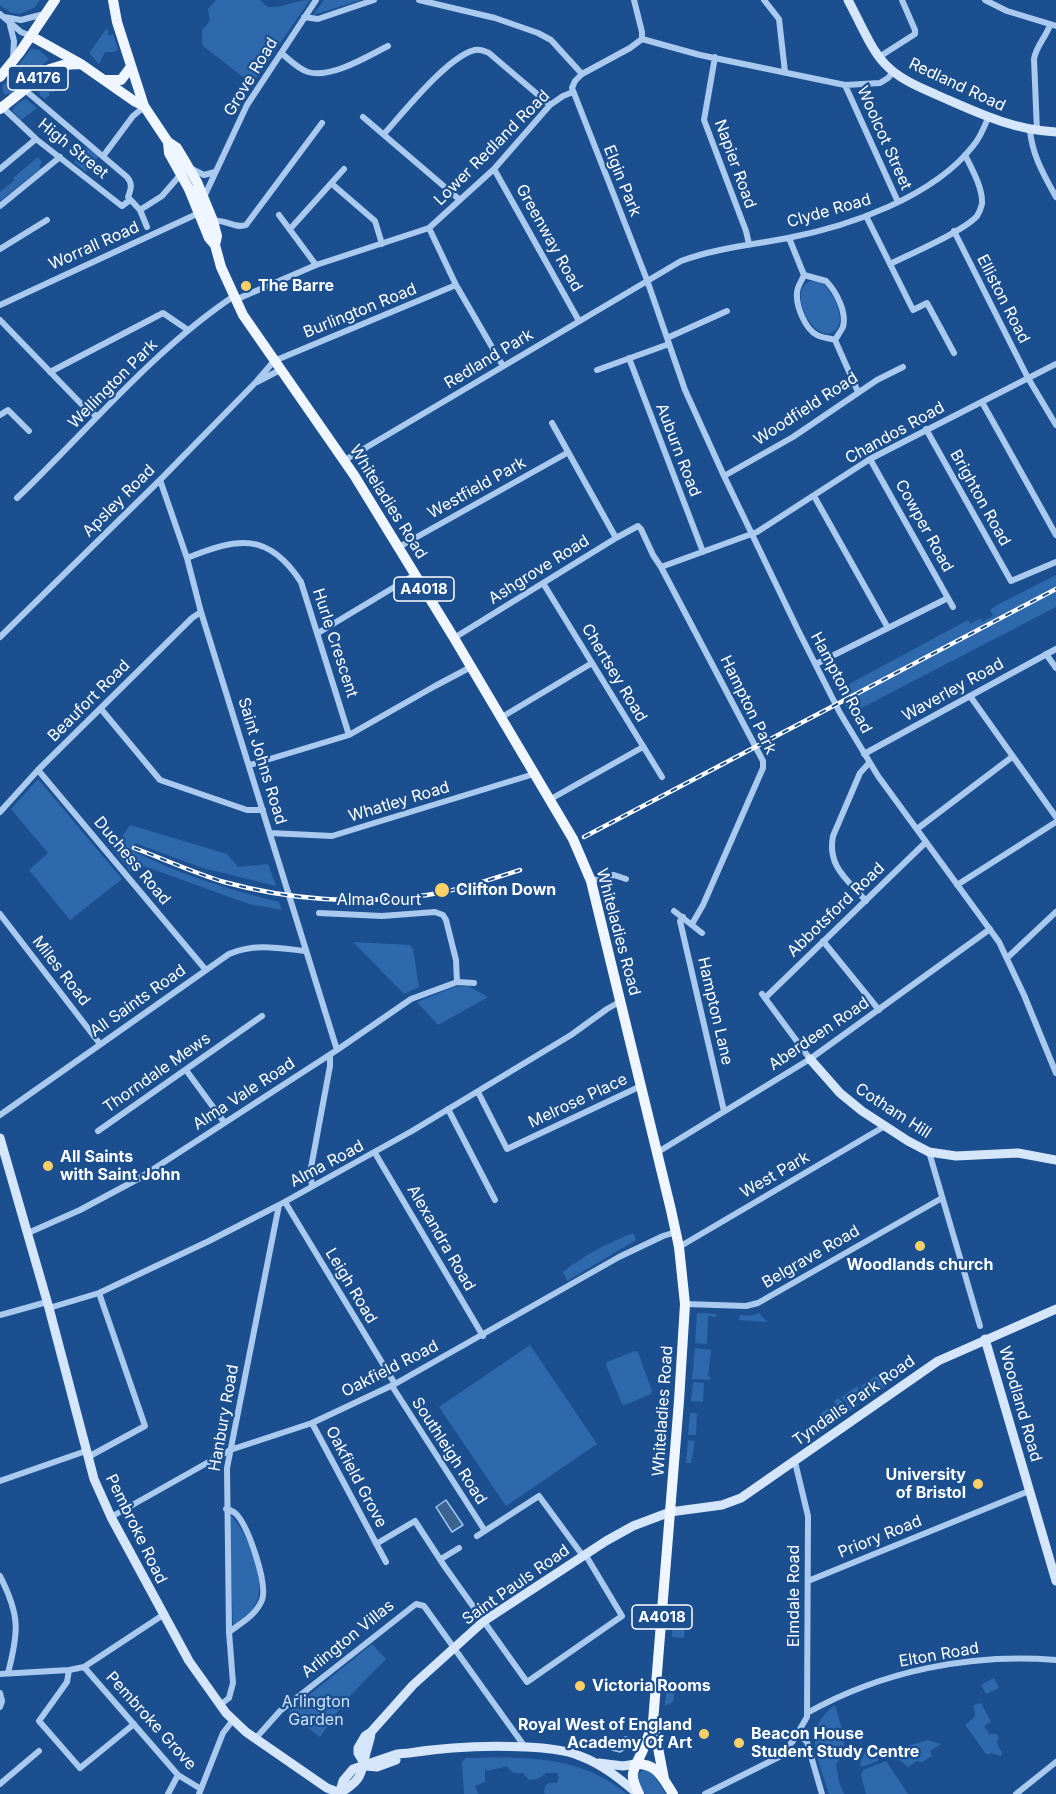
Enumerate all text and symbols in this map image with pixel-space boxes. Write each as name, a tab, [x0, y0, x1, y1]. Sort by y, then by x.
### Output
street label: Grove Road	[220, 34, 282, 120]
street label: Redland Road	[906, 54, 1008, 116]
road number: A4176	[8, 66, 68, 90]
street label: Woolcot Street	[853, 83, 915, 193]
street label: Lower Redland Road	[430, 86, 554, 210]
street label: High Street	[34, 115, 112, 183]
street label: Napier Road	[710, 117, 760, 211]
street label: Elgin Park	[599, 142, 645, 220]
street label: Greenway Road	[512, 181, 586, 295]
street label: Clyde Road	[785, 190, 873, 232]
street label: Worrall Road	[46, 218, 142, 274]
street label: Elliston Road	[972, 251, 1034, 347]
place label: The Barre	[258, 276, 334, 296]
marker: The Barre	[239, 279, 253, 293]
street label: Burlington Road	[301, 280, 419, 342]
street label: Redland Park	[441, 325, 537, 393]
street label: Wellington Park	[64, 335, 162, 433]
street label: Woodfield Road	[751, 368, 861, 450]
street label: Chandos Road	[842, 398, 948, 468]
street label: Auburn Road	[651, 401, 705, 499]
street label: Whiteladies Road	[345, 441, 431, 563]
street label: Brighton Road	[946, 447, 1014, 549]
street label: Westfield Park	[425, 453, 529, 523]
street label: Apsley Road	[79, 461, 159, 541]
street label: Cowper Road	[891, 477, 957, 575]
street label: Ashgrove Road	[485, 531, 593, 609]
road number: A4018	[394, 577, 454, 601]
street label: Hurle Crescent	[308, 586, 362, 700]
street label: Chertsey Road	[577, 620, 651, 726]
street label: Hampton Road	[806, 629, 876, 737]
street label: Hampton Park	[716, 652, 780, 758]
street label: Waverley Road	[899, 654, 1007, 726]
street label: Beaufort Road	[44, 656, 134, 746]
street label: Saint Johns Road	[234, 695, 290, 827]
street label: Whatley Road	[346, 778, 452, 826]
street label: Duchess Road	[90, 813, 174, 909]
street label: Abbotsford Road	[783, 859, 889, 961]
street label: Whiteladies Road	[592, 866, 644, 998]
place label: Clifton Down	[456, 880, 556, 900]
marker: Clifton Down	[433, 881, 451, 899]
street label: Alma Court	[337, 890, 421, 910]
street label: Miles Road	[28, 932, 94, 1010]
street label: Hampton Lane	[693, 955, 737, 1067]
street label: All Saints Road	[86, 961, 190, 1041]
street label: Aberdeen Road	[765, 993, 873, 1075]
street label: Thorndale Mews	[100, 1029, 214, 1117]
street label: Alma Vale Road	[189, 1054, 299, 1134]
street label: Melrose Place	[526, 1070, 630, 1132]
street label: Cotham Hill	[851, 1079, 935, 1143]
street label: Alma Road	[287, 1137, 367, 1191]
place label: All Saints with Saint John	[60, 1147, 180, 1185]
street label: West Park	[737, 1148, 813, 1202]
marker: All Saints with Saint John	[41, 1159, 55, 1173]
street label: Alexandra Road	[403, 1182, 479, 1294]
street label: Belgrave Road	[759, 1221, 863, 1293]
marker: Woodlands church	[913, 1239, 927, 1253]
street label: Leigh Road	[321, 1245, 381, 1327]
place label: Woodlands church	[847, 1255, 993, 1275]
street label: Oakfield Road	[338, 1336, 442, 1402]
street label: Woodland Road	[994, 1344, 1046, 1464]
street label: Whiteladies Road	[649, 1345, 677, 1477]
street label: Tyndalls Park Road	[789, 1352, 919, 1450]
street label: Hanbury Road	[205, 1363, 243, 1473]
street label: Southleigh Road	[407, 1394, 491, 1508]
street label: Oakfield Grove	[321, 1423, 391, 1531]
place label: University of Bristol	[886, 1465, 966, 1503]
street label: Pembroke Road	[101, 1471, 171, 1587]
marker: University of Bristol	[971, 1477, 985, 1491]
street label: Priory Road	[835, 1512, 925, 1562]
street label: Saint Pauls Road	[459, 1541, 573, 1629]
street label: Elmdale Road	[784, 1545, 804, 1647]
street label: Arlington Villas	[298, 1596, 398, 1682]
road number: A4018	[632, 1605, 692, 1629]
street label: Elton Road	[897, 1639, 981, 1671]
street label: Pembroke Grove	[102, 1668, 200, 1774]
place label: Victoria Rooms	[592, 1676, 711, 1696]
marker: Victoria Rooms	[573, 1679, 587, 1693]
park label: Arlington Garden	[282, 1692, 350, 1730]
place label: Royal West of England Academy Of Art	[518, 1715, 692, 1753]
place label: Beacon House Student Study Centre	[751, 1724, 919, 1762]
marker: Royal West of England Academy Of Art	[697, 1727, 711, 1741]
marker: Beacon House Student Study Centre	[732, 1736, 746, 1750]

